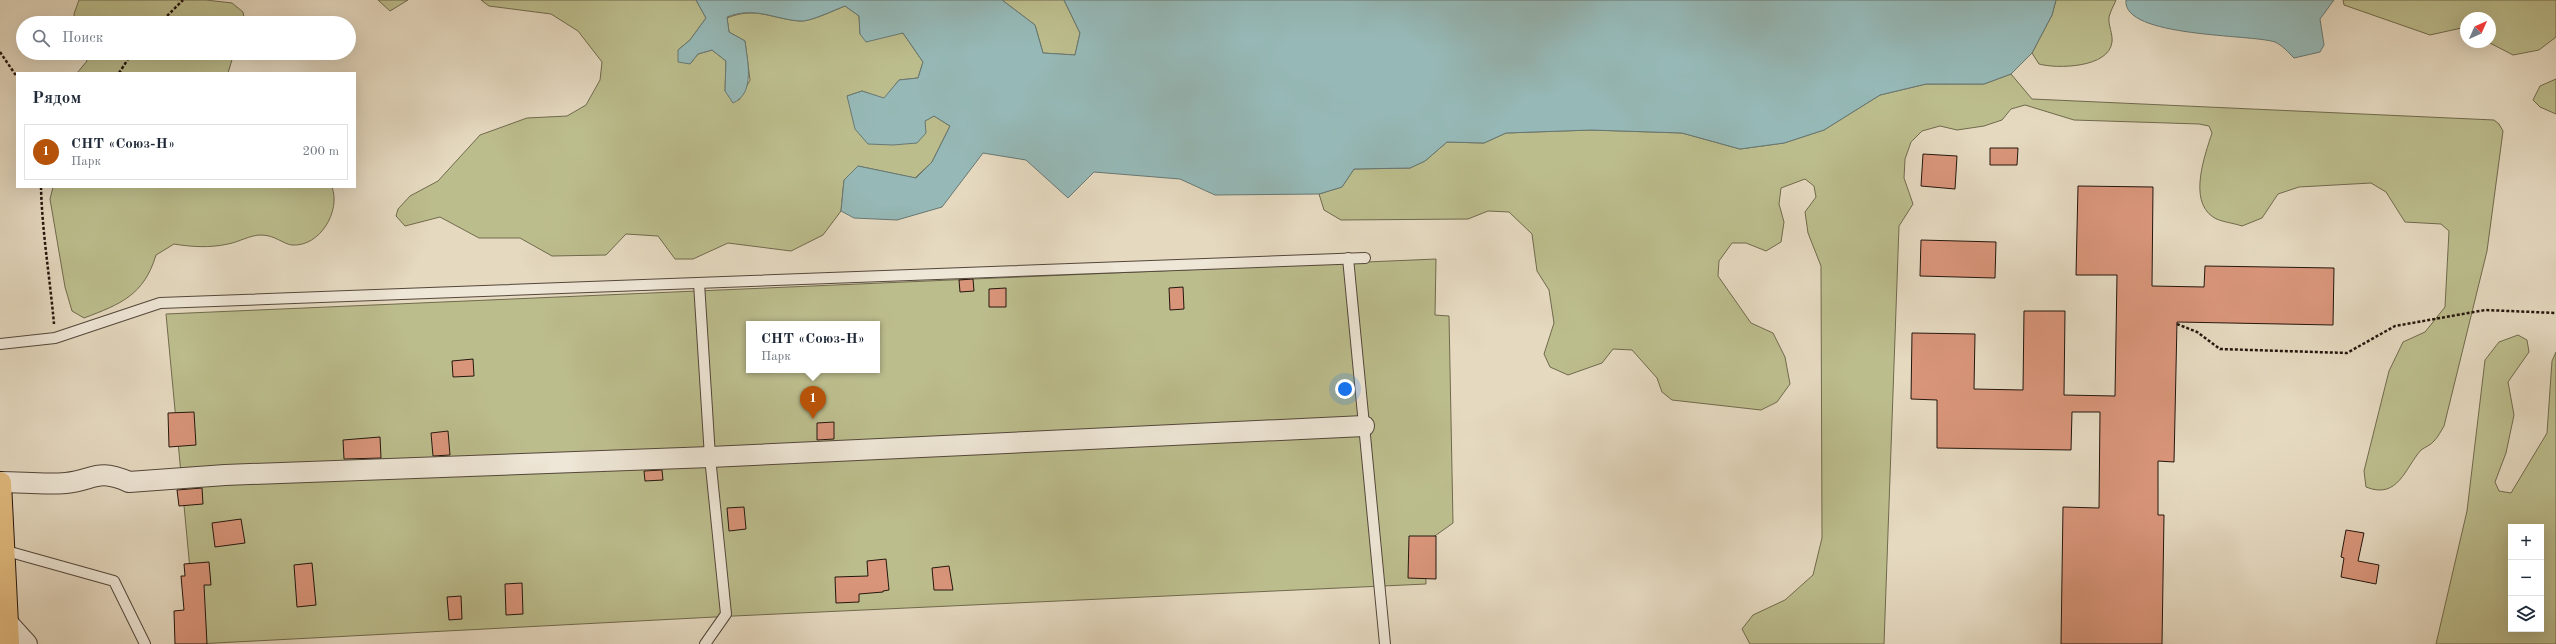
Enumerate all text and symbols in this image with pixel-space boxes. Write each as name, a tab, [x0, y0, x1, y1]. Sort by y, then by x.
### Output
north arrow	[2460, 12, 2496, 48]
search box	[16, 16, 356, 60]
icon: search	[30, 27, 52, 49]
text: Поиск	[62, 31, 103, 46]
text: Рядом	[32, 90, 81, 107]
text: СНТ «Союз-Н»	[71, 137, 175, 152]
text: 1	[42, 145, 50, 158]
text: 200 m	[302, 145, 339, 158]
text: Парк	[71, 155, 101, 168]
popup	[746, 321, 880, 373]
text: СНТ «Союз-Н»	[761, 332, 865, 347]
text: Парк	[761, 350, 791, 363]
your location	[1335, 379, 1355, 399]
pin: 1	[800, 386, 826, 419]
map controls	[2508, 524, 2544, 632]
button: +	[2508, 524, 2544, 560]
button: −	[2508, 560, 2544, 596]
button: layers	[2508, 596, 2544, 632]

